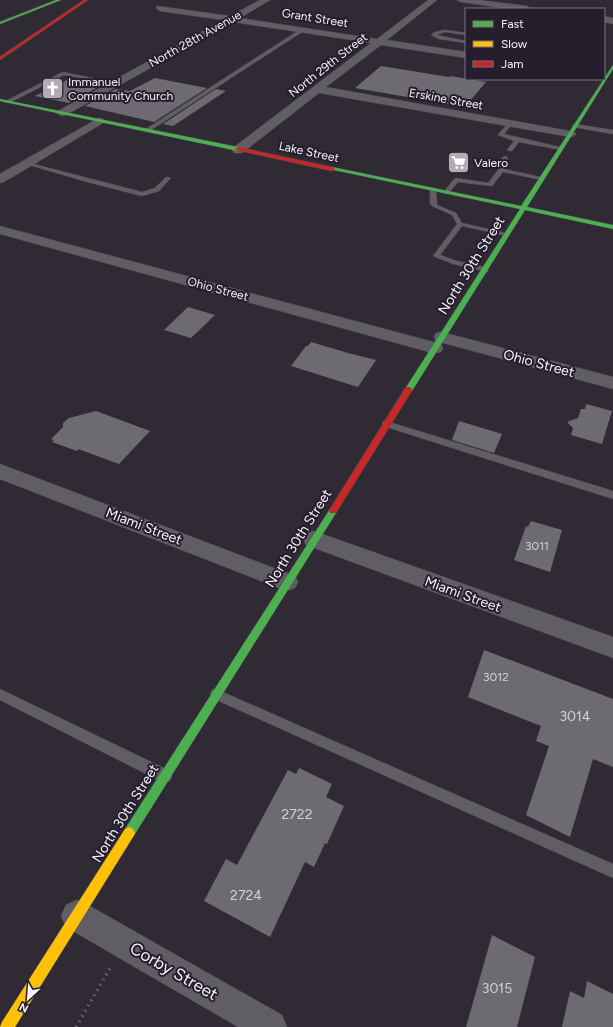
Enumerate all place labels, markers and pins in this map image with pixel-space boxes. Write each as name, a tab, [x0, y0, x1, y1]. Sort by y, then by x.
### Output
place label: Immanuel Community Church	[68, 75, 174, 103]
church icon: Immanuel Community Church	[40, 76, 66, 102]
supermarket icon: Valero	[446, 150, 472, 176]
place label: Valero	[474, 156, 508, 170]

